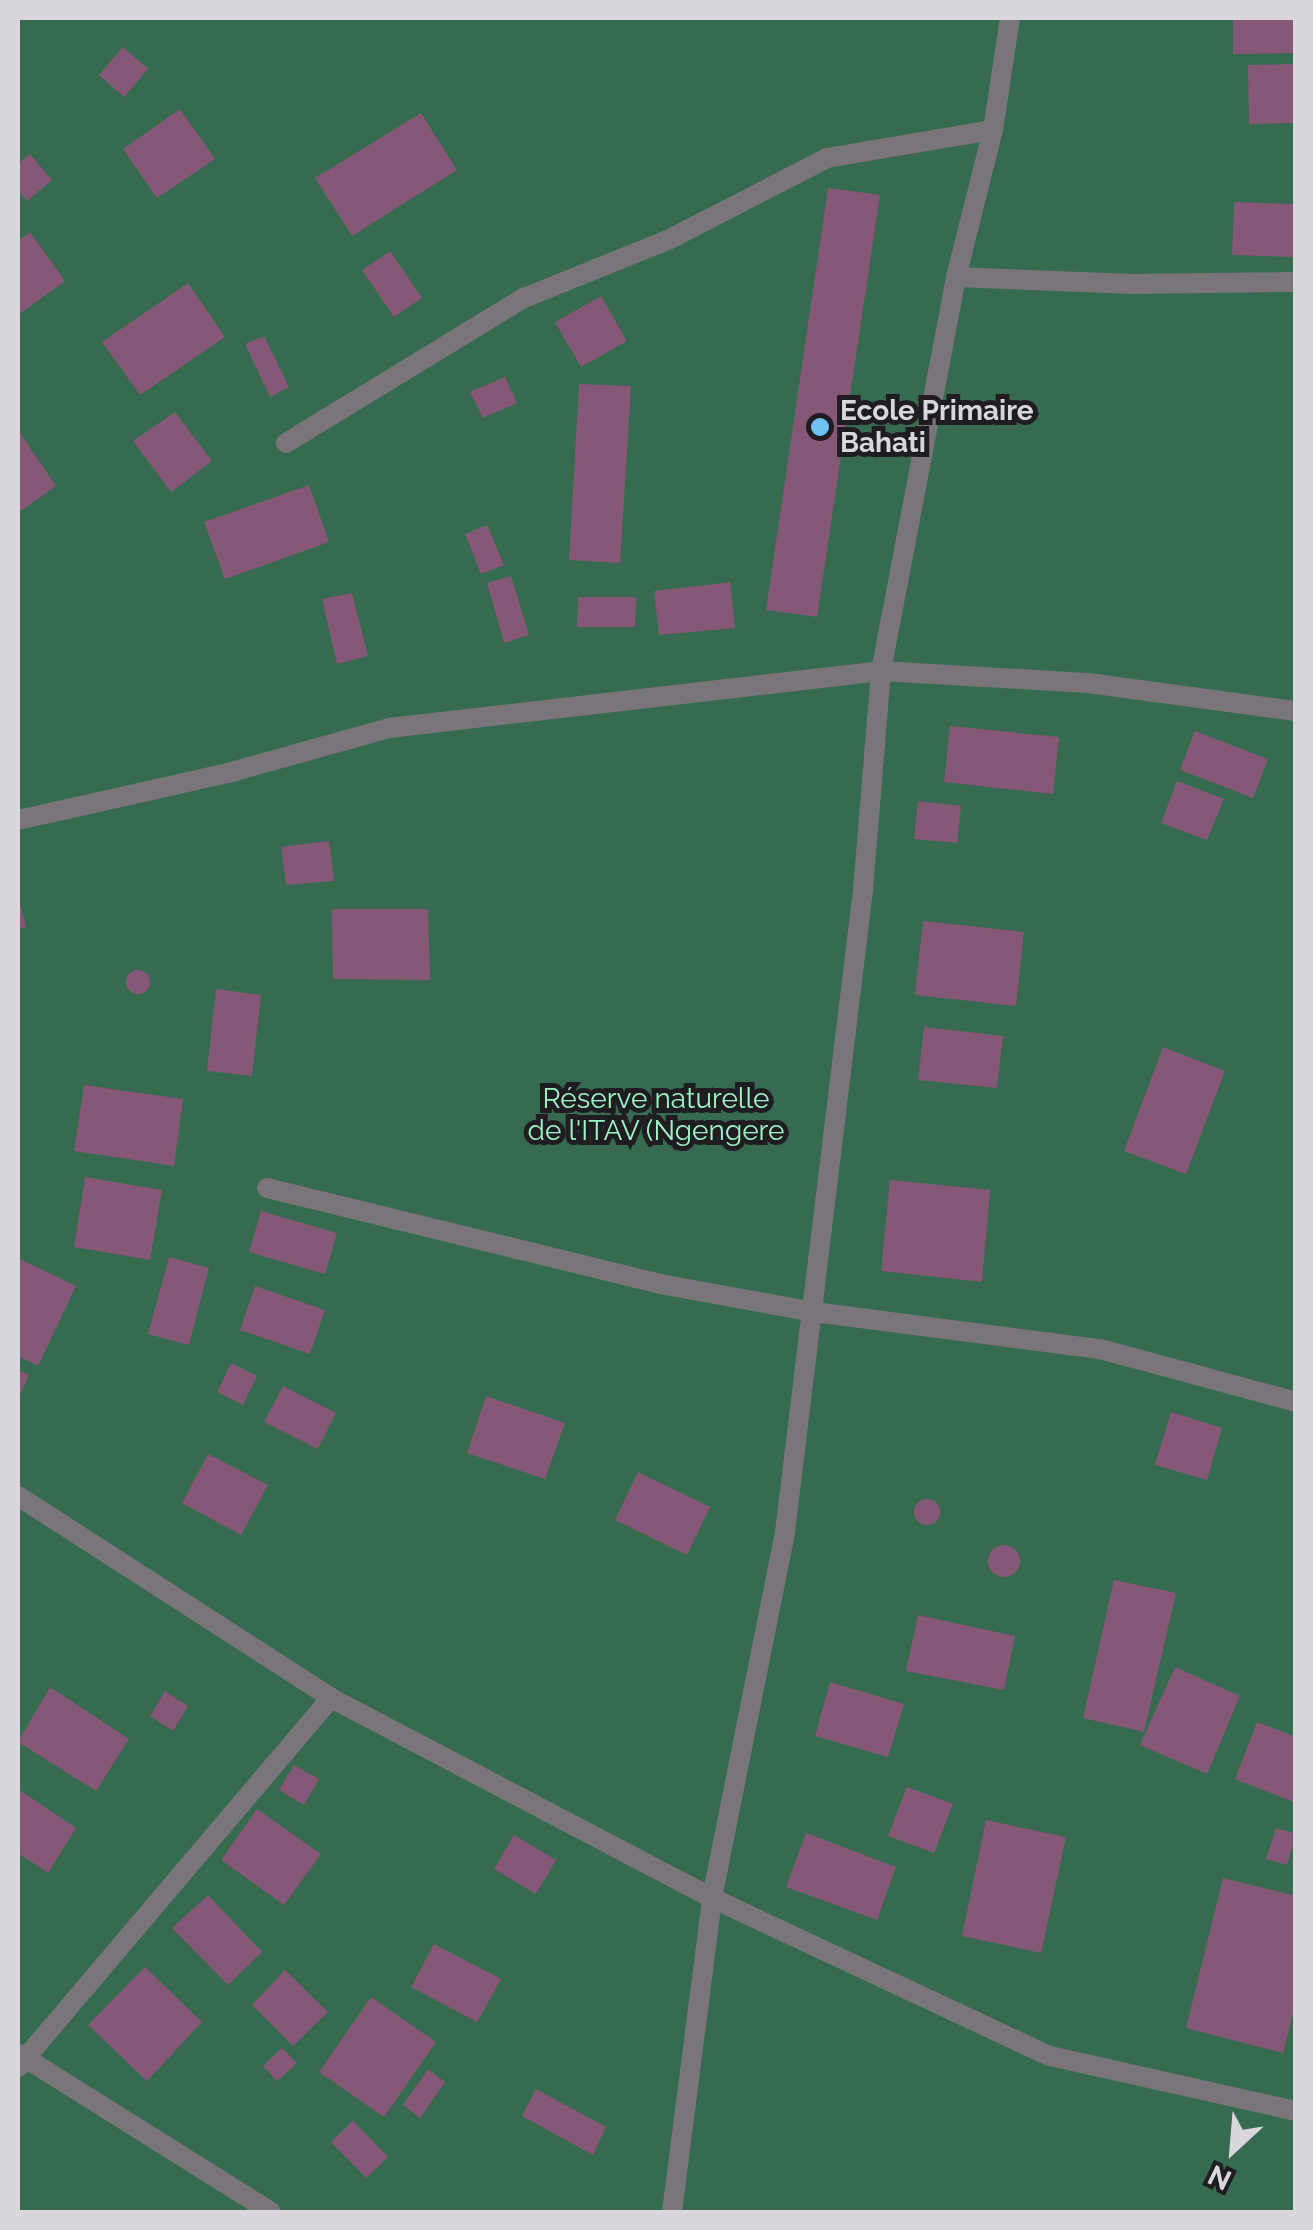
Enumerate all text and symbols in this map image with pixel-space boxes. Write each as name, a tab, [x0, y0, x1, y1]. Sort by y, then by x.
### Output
place label: Ecole Primaire Bahati	[840, 394, 1034, 460]
marker: Ecole Primaire Bahati	[809, 416, 831, 438]
park label: Réserve naturelle de l'ITAV (Ngengere	[527, 1082, 785, 1148]
north arrow	[1183, 2100, 1283, 2200]
text: N	[1203, 2158, 1236, 2197]

